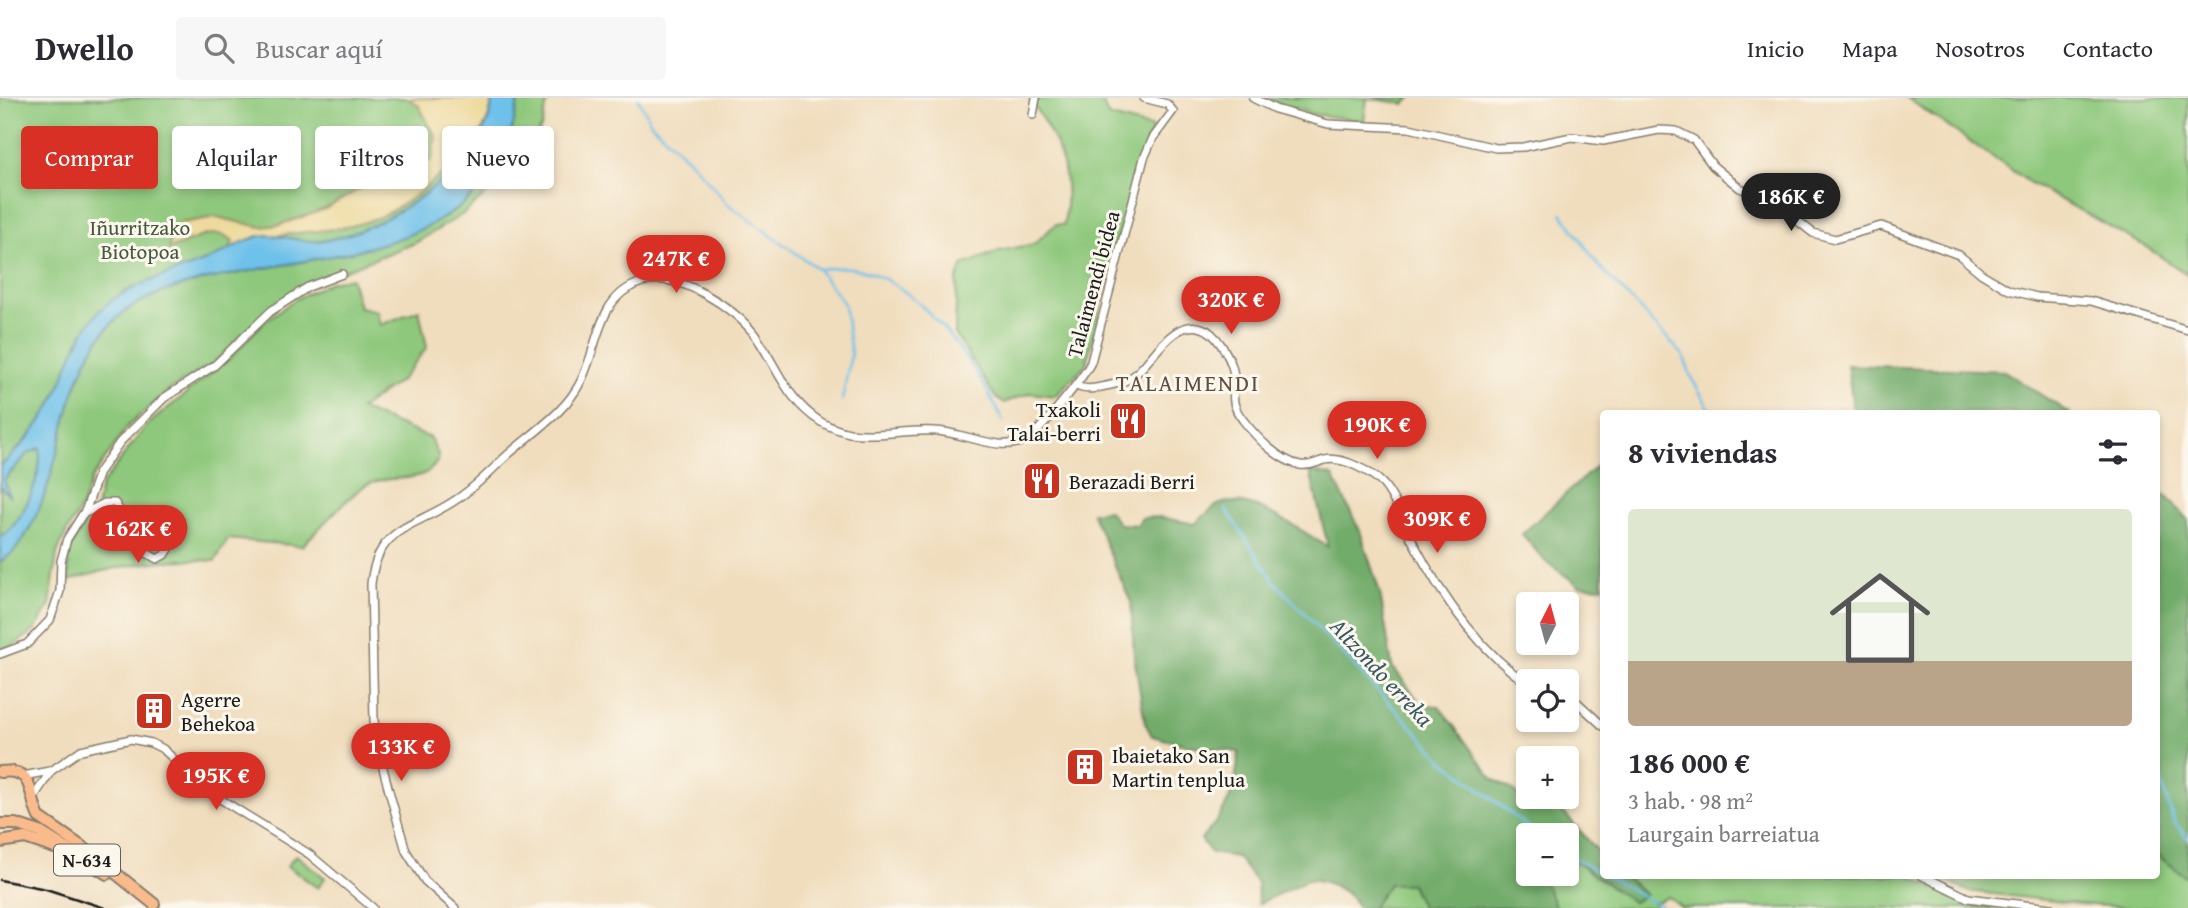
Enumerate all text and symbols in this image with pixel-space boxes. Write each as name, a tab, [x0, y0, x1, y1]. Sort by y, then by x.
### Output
search box	[176, 17, 666, 80]
text: Dwello	[35, 24, 134, 72]
icon: search	[200, 29, 238, 67]
text: Buscar aquí	[256, 29, 383, 68]
text: Inicio	[1747, 31, 1804, 66]
text: Mapa	[1842, 31, 1898, 66]
text: Nosotros	[1936, 31, 2025, 66]
text: Contacto	[2063, 31, 2153, 66]
chip: Comprar	[21, 126, 158, 189]
chip: Alquilar	[172, 126, 301, 189]
chip: Filtros	[315, 126, 428, 189]
chip: Nuevo	[442, 126, 554, 189]
pin: 186K €	[1734, 174, 1848, 233]
text: 186K €	[1757, 179, 1825, 212]
street label: Talaimendi bidea	[1059, 207, 1128, 361]
park label: Iñurritzako Biotopoa	[90, 212, 190, 267]
pin: 247K €	[619, 236, 733, 295]
text: 247K €	[642, 241, 710, 274]
pin: 320K €	[1174, 276, 1288, 336]
text: 320K €	[1197, 282, 1265, 315]
district label: TALAIMENDI	[1116, 366, 1260, 399]
place label: Txakoli Talai-berri	[1007, 394, 1101, 449]
restaurant icon: Txakoli Talai-berri	[1107, 400, 1149, 442]
pin: 190K €	[1320, 402, 1434, 461]
text: 190K €	[1343, 407, 1411, 440]
text: 8 viviendas	[1628, 430, 1777, 474]
icon: filters	[2094, 433, 2132, 471]
restaurant icon: Berazadi Berri	[1021, 460, 1063, 502]
place label: Berazadi Berri	[1069, 466, 1195, 497]
pin: 309K €	[1380, 496, 1494, 555]
text: 309K €	[1403, 501, 1471, 534]
pin: 162K €	[81, 505, 195, 565]
text: 162K €	[104, 511, 172, 544]
icon: home	[1817, 555, 1943, 681]
north arrow	[1516, 592, 1578, 654]
map controls	[1516, 592, 1579, 886]
water label: Altzondo erreka	[1322, 610, 1441, 734]
button: locate	[1516, 669, 1579, 732]
place label: Agerre Behekoa	[181, 684, 255, 739]
building icon: Agerre Behekoa	[133, 690, 175, 732]
pin: 133K €	[344, 724, 458, 783]
text: 133K €	[367, 729, 435, 762]
place label: Ibaietako San Martin tenplua	[1112, 740, 1245, 795]
text: 186 000 €	[1628, 740, 1750, 784]
building icon: Ibaietako San Martin tenplua	[1064, 746, 1106, 788]
button: +	[1516, 746, 1579, 809]
pin: 195K €	[159, 752, 273, 812]
text: 195K €	[182, 758, 250, 791]
text: 3 hab. · 98 m²	[1628, 784, 1753, 817]
text: Laurgain barreiatua	[1628, 817, 1820, 850]
button: −	[1516, 823, 1579, 886]
road number: N-634	[54, 845, 120, 876]

